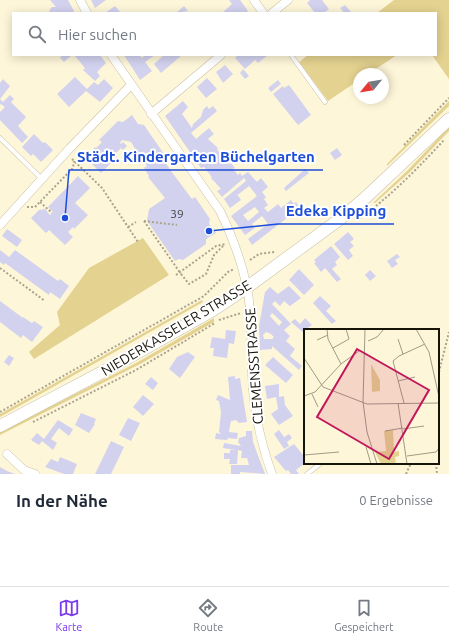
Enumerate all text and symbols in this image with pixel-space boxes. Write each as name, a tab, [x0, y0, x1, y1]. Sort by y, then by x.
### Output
search box	[12, 12, 437, 56]
icon: search	[26, 23, 48, 45]
text: Hier suchen	[58, 26, 137, 43]
north arrow	[353, 68, 389, 104]
callout: Städt. Kindergarten Büchelgarten	[69, 143, 323, 170]
text: Städt. Kindergarten Büchelgarten	[77, 148, 315, 165]
callout: Edeka Kipping	[278, 197, 394, 224]
text: Edeka Kipping	[286, 202, 386, 219]
house number: 39	[170, 207, 184, 220]
street label: NIEDERKASSELER STRASSE	[98, 277, 254, 379]
street label: CLEMENSSTRASSE	[242, 307, 266, 425]
inset map	[304, 329, 439, 464]
text: In der Nähe	[16, 491, 108, 510]
text: 0 Ergebnisse	[359, 493, 433, 507]
tab: Karte	[55, 597, 82, 633]
tab: Route	[193, 597, 223, 633]
tab: Gespeichert	[334, 597, 394, 633]

